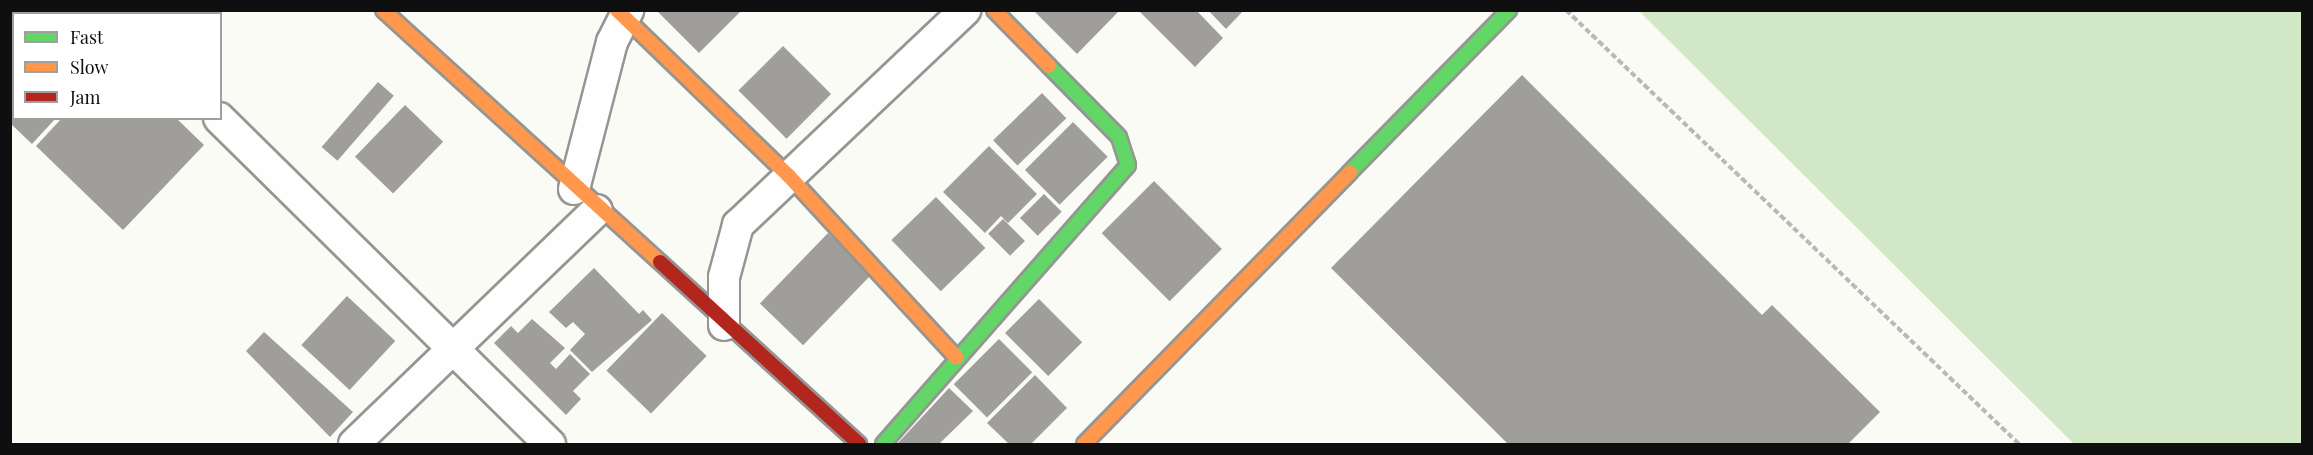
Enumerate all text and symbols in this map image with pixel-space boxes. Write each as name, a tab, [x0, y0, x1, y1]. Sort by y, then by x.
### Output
legend	[12, 12, 222, 120]
text: Fast	[70, 25, 103, 49]
text: Slow	[70, 55, 108, 79]
text: Jam	[70, 85, 100, 109]

